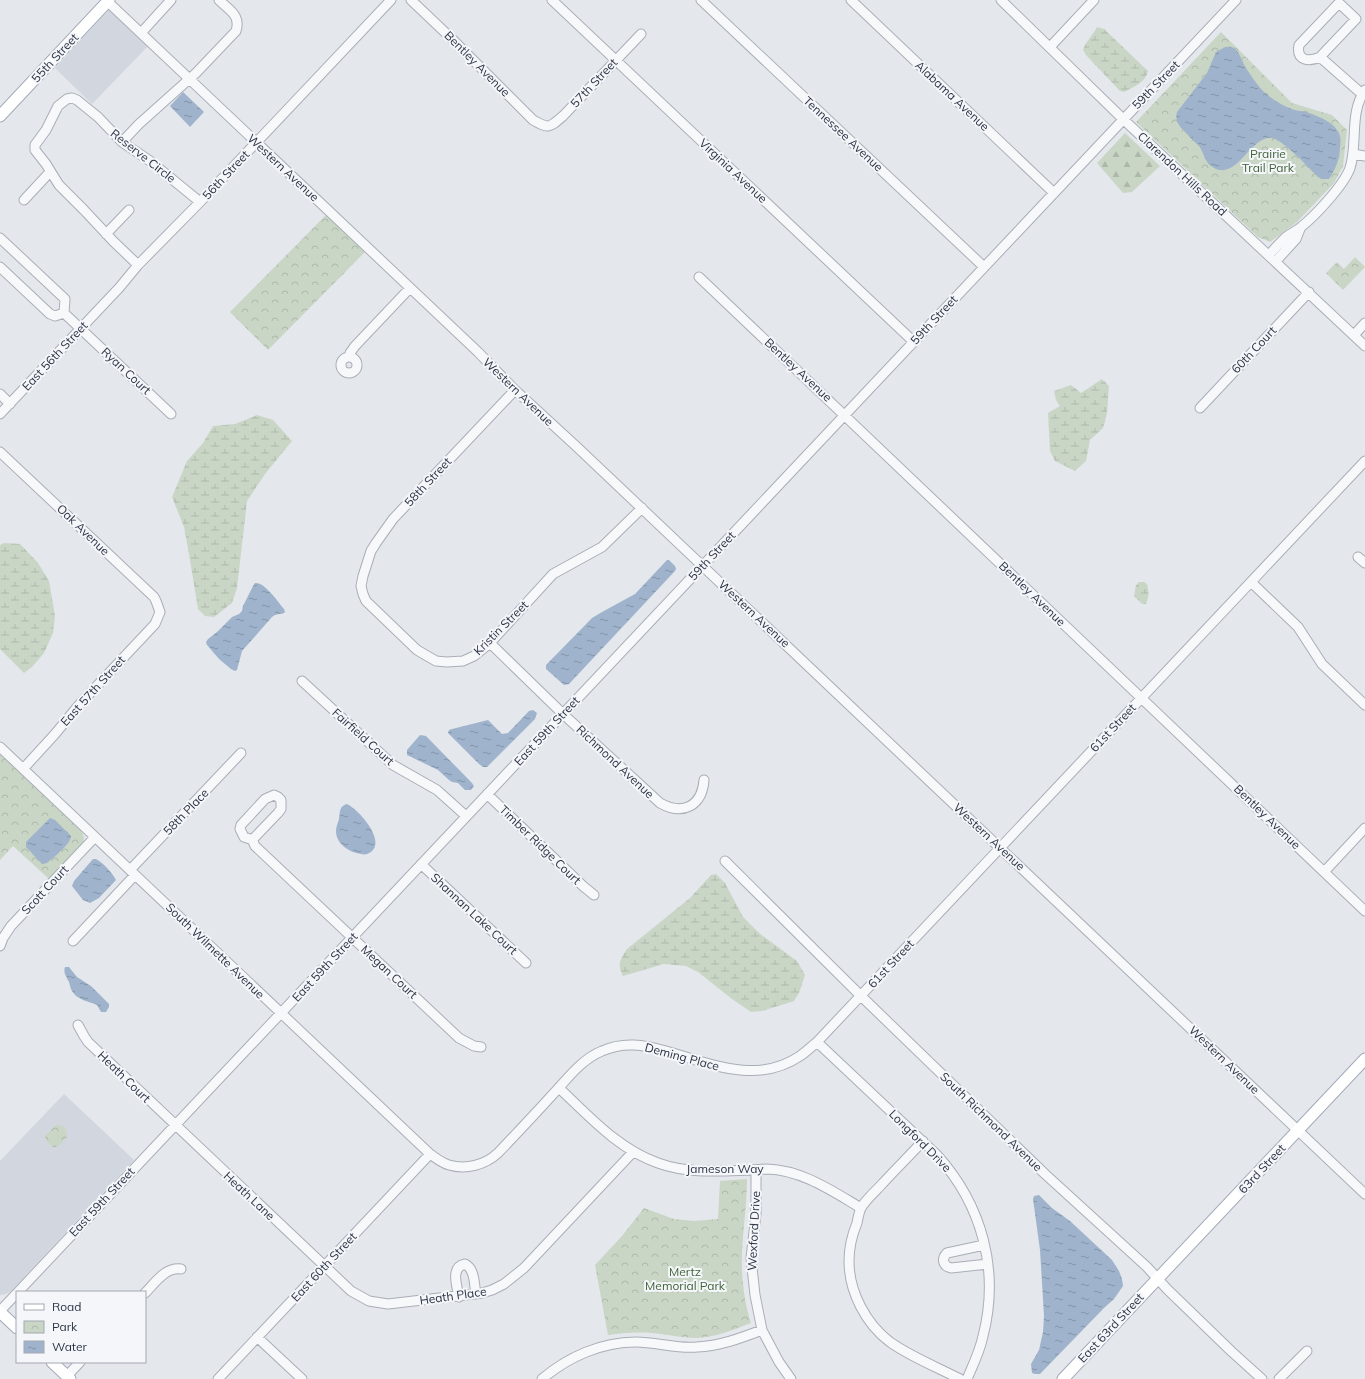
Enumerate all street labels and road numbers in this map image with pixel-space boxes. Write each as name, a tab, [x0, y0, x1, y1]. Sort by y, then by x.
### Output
street label: Bentley Avenue	[441, 28, 513, 100]
street label: 55th Street	[28, 30, 81, 85]
street label: 57th Street	[567, 55, 620, 110]
street label: Alabama Avenue	[912, 57, 993, 134]
street label: 59th Street	[1129, 57, 1183, 112]
street label: Tennessee Avenue	[800, 93, 886, 174]
street label: Reserve Circle	[108, 126, 179, 186]
street label: Clarendon Hills Road	[1135, 128, 1230, 219]
street label: Western Avenue	[245, 131, 322, 205]
street label: Virginia Avenue	[696, 135, 770, 206]
street label: 56th Street	[199, 147, 252, 202]
street label: 59th Street	[907, 292, 960, 347]
street label: East 56th Street	[19, 318, 91, 393]
street label: 60th Court	[1228, 323, 1279, 376]
street label: Bentley Avenue	[762, 335, 835, 405]
street label: Ryan Court	[98, 344, 154, 397]
street label: Western Avenue	[480, 354, 557, 429]
street label: 58th Street	[401, 454, 454, 509]
street label: Oak Avenue	[54, 501, 113, 559]
street label: 59th Street	[685, 528, 738, 583]
street label: Bentley Avenue	[996, 558, 1069, 629]
street label: Western Avenue	[716, 577, 793, 651]
street label: Kristin Street	[470, 597, 531, 658]
street label: East 57th Street	[57, 652, 128, 729]
street label: East 59th Street	[511, 693, 583, 768]
street label: 61st Street	[1086, 700, 1139, 755]
street label: Fairfield Court	[329, 705, 397, 768]
street label: Richmond Avenue	[573, 722, 657, 801]
street label: Bentley Avenue	[1231, 781, 1304, 852]
street label: 58th Place	[160, 785, 212, 838]
street label: Western Avenue	[951, 800, 1028, 874]
street label: Timber Ridge Court	[496, 802, 584, 887]
street label: Scott Court	[18, 862, 71, 917]
street label: Shannan Lake Court	[428, 870, 521, 958]
street label: South Wilmette Avenue	[163, 900, 268, 1002]
street label: East 59th Street	[289, 929, 361, 1004]
street label: 61st Street	[864, 936, 917, 991]
street label: Megan Court	[358, 942, 421, 1002]
street label: Western Avenue	[1186, 1022, 1263, 1097]
street label: Deming Place	[643, 1039, 721, 1074]
street label: Heath Court	[95, 1048, 154, 1106]
street label: South Richmond Avenue	[937, 1069, 1046, 1174]
street label: Longford Drive	[886, 1106, 955, 1175]
street label: 63rd Street	[1235, 1141, 1288, 1197]
street label: Jameson Way	[686, 1161, 764, 1176]
street label: East 59th Street	[66, 1164, 138, 1239]
street label: Heath Lane	[221, 1168, 278, 1223]
street label: Wexford Drive	[744, 1191, 763, 1271]
street label: East 60th Street	[288, 1229, 360, 1304]
street label: Heath Place	[418, 1283, 487, 1308]
street label: East 63rd Street	[1075, 1290, 1147, 1366]

